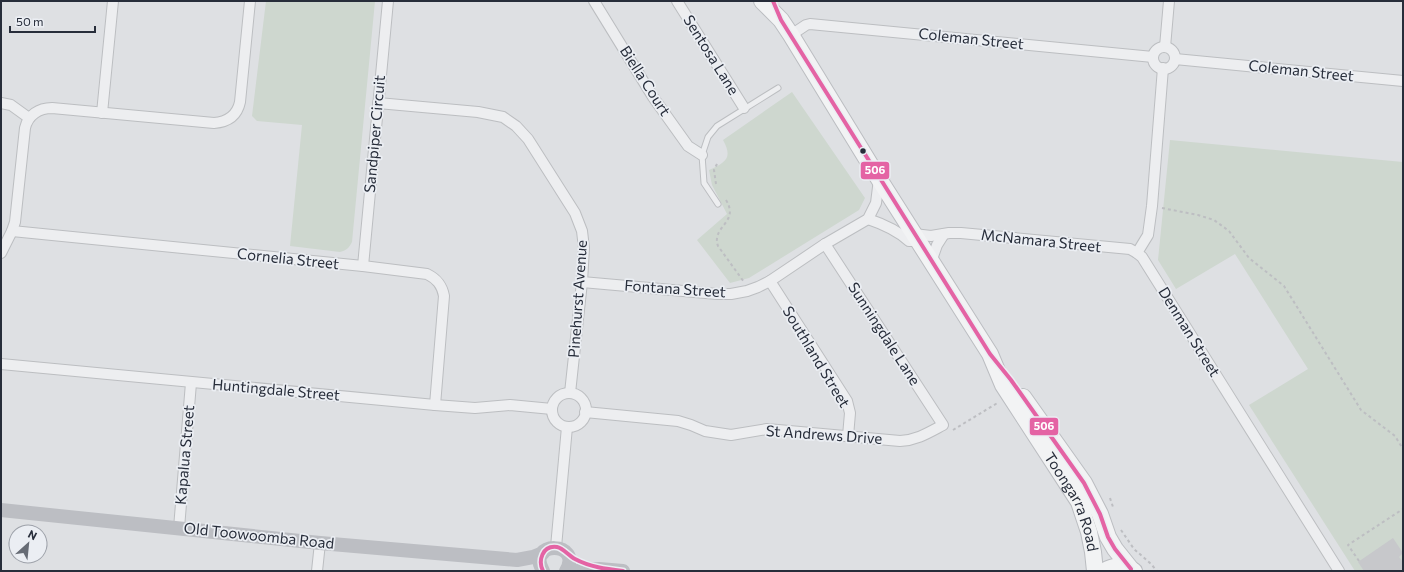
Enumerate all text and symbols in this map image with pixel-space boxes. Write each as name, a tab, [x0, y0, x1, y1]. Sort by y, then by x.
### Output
scale bar	[10, 8, 95, 34]
street label: Sentosa Lane	[680, 11, 744, 98]
text: 50 m	[16, 14, 44, 28]
street label: Coleman Street	[918, 24, 1025, 52]
street label: Biella Court	[617, 42, 675, 119]
street label: Coleman Street	[1248, 56, 1355, 84]
street label: Sandpiper Circuit	[360, 74, 388, 193]
unlabelled marker	[858, 146, 868, 156]
line badge: 506	[860, 161, 890, 180]
text: 506	[865, 163, 885, 176]
street label: McNamara Street	[980, 225, 1102, 255]
street label: Pinehurst Avenue	[564, 239, 590, 359]
street label: Cornelia Street	[236, 244, 340, 272]
street label: Fontana Street	[624, 275, 726, 301]
street label: Sunningdale Lane	[845, 279, 925, 388]
street label: Denman Street	[1155, 283, 1225, 380]
street label: Southland Street	[780, 303, 854, 410]
street label: Huntingdale Street	[211, 374, 341, 404]
street label: Kapalua Street	[171, 404, 197, 505]
line badge: 506	[1029, 417, 1059, 436]
text: 506	[1034, 419, 1054, 432]
street label: St Andrews Drive	[765, 421, 883, 447]
street label: Toongarra Road	[1041, 449, 1103, 553]
street label: Old Toowoomba Road	[183, 518, 335, 552]
north arrow	[8, 524, 48, 564]
text: N	[26, 527, 39, 542]

